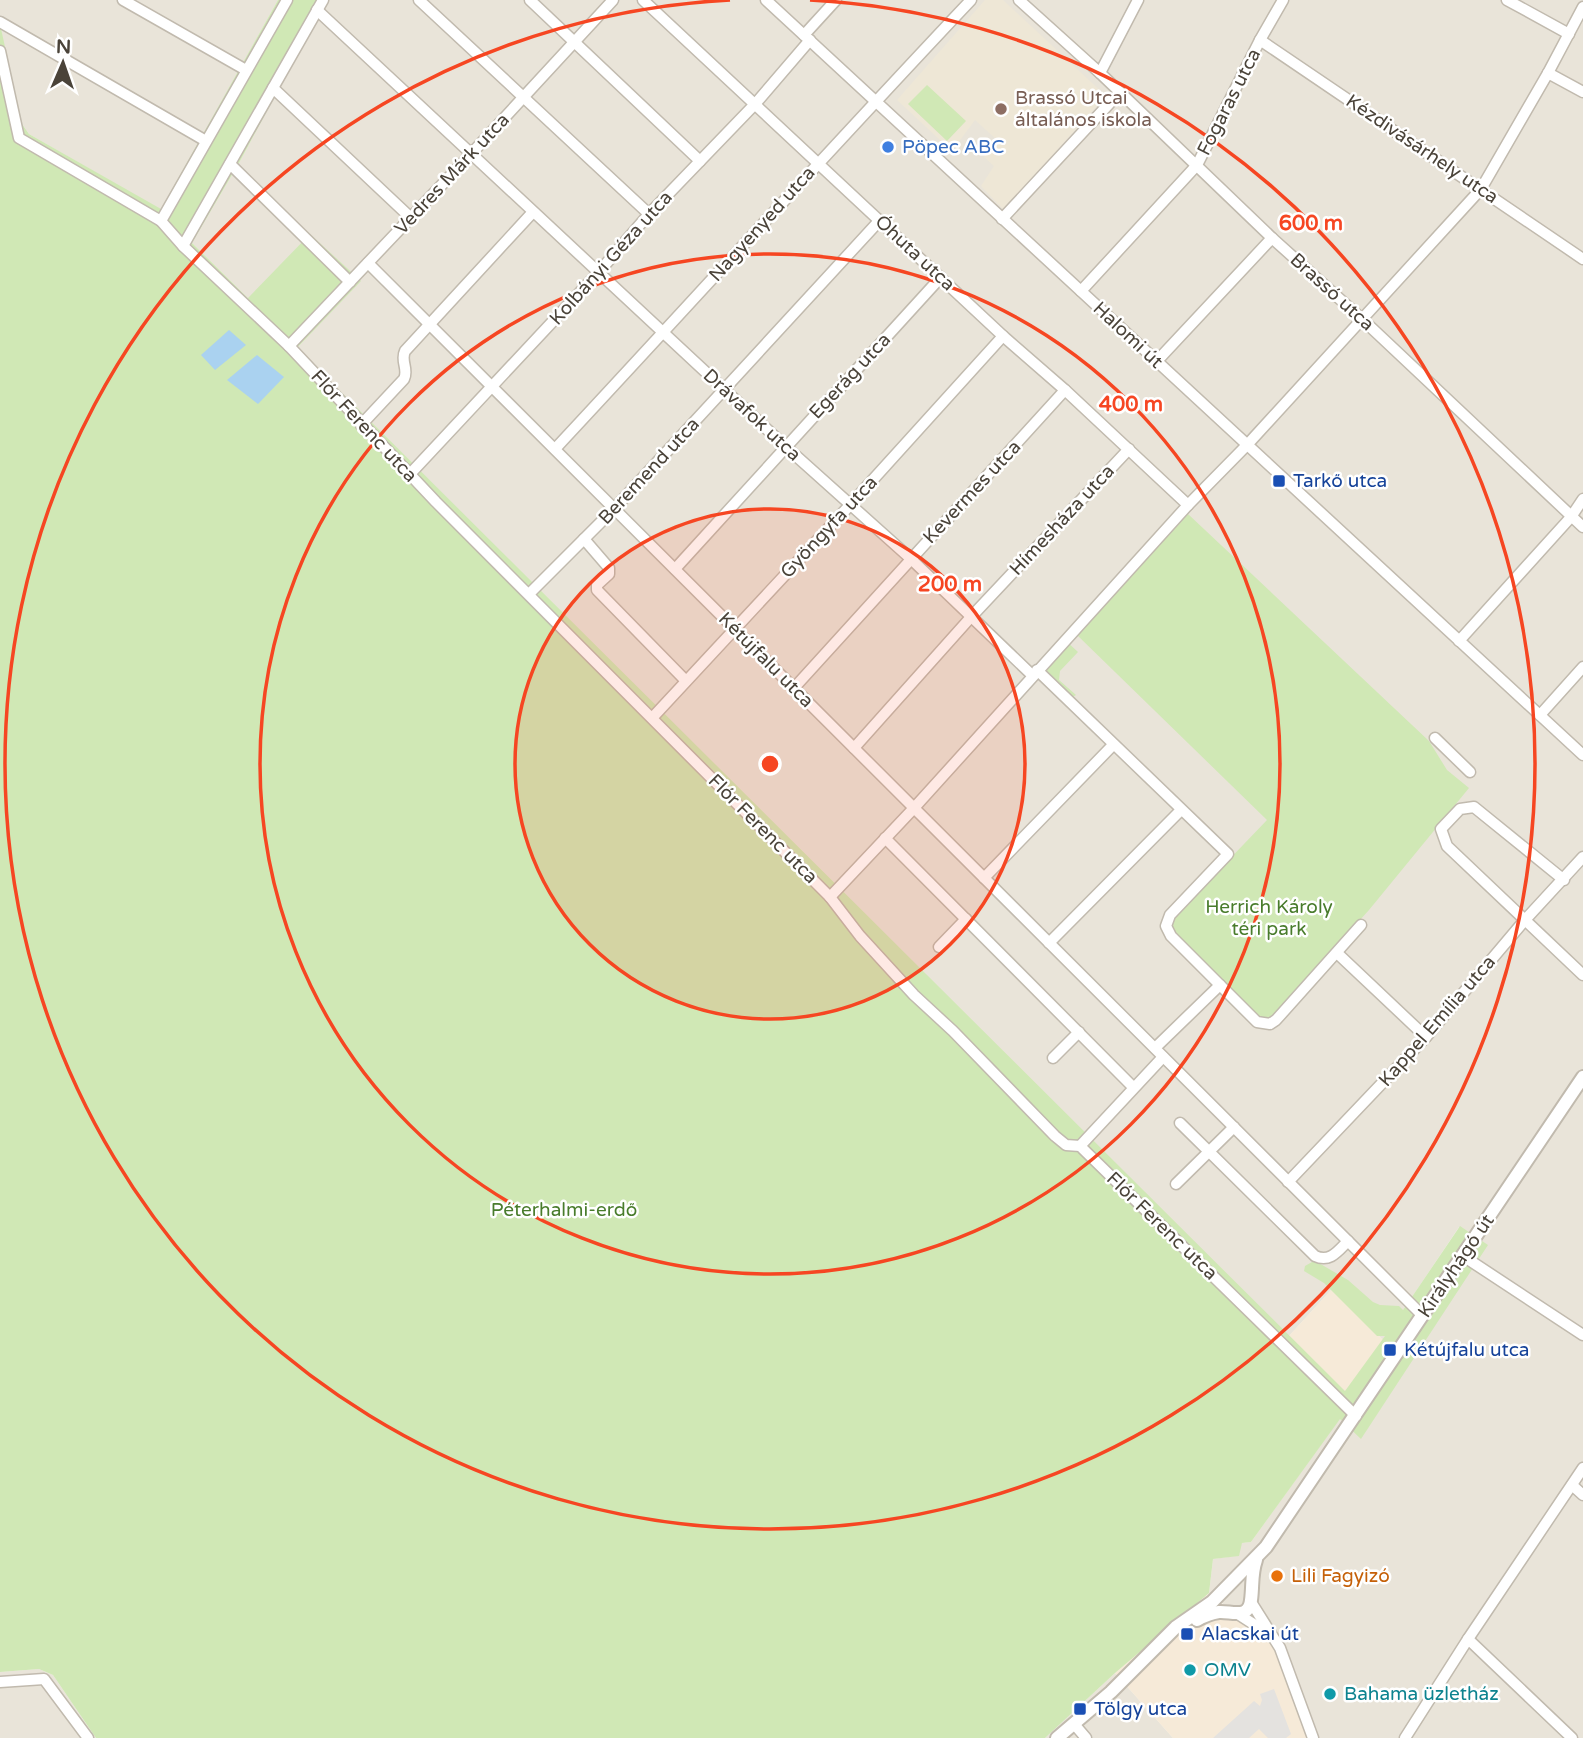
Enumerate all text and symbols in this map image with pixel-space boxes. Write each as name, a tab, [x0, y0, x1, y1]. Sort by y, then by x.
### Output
north arrow	[28, 28, 98, 98]
text: N	[56, 36, 72, 58]
street label: Fogaras utca	[1193, 45, 1265, 159]
place label: Brassó Utcai általános iskola	[1015, 87, 1152, 131]
street label: Kézdivásárhely utca	[1342, 90, 1502, 208]
marker: Brassó Utcai általános iskola	[993, 101, 1009, 117]
street label: Vedres Márk utca	[390, 109, 514, 239]
place label: Pöpec ABC	[902, 136, 1004, 158]
marker: Pöpec ABC	[880, 139, 896, 155]
street label: Nagyenyed utca	[705, 162, 819, 286]
street label: Kolbányi Géza utca	[545, 186, 677, 330]
street label: Óhuta utca	[871, 210, 960, 295]
text: 600 m	[1279, 211, 1343, 236]
street label: Brassó utca	[1286, 249, 1378, 335]
street label: Halomi út	[1089, 297, 1167, 373]
street label: Egerág utca	[805, 329, 895, 423]
street label: Drávafok utca	[699, 364, 805, 466]
street label: Flór Ferenc utca	[306, 365, 422, 487]
text: 400 m	[1099, 392, 1163, 417]
street label: Beremend utca	[594, 413, 704, 529]
street label: Kevermes utca	[919, 436, 1025, 548]
street label: Hímesháza utca	[1005, 460, 1119, 580]
place label: Tarkő utca	[1293, 470, 1387, 492]
street label: Gyöngyfa utca	[776, 471, 882, 583]
marker: Tarkő utca	[1271, 473, 1287, 489]
text: 200 m	[918, 572, 982, 597]
street label: Kétújfalu utca	[714, 608, 818, 712]
centre of rings	[758, 752, 782, 776]
street label: Flór Ferenc utca	[704, 770, 822, 888]
park label: Herrich Károly téri park	[1205, 896, 1333, 940]
street label: Kappel Emília utca	[1374, 951, 1500, 1091]
street label: Flór Ferenc utca	[1102, 1168, 1222, 1284]
park label: Péterhalmi-erdő	[491, 1199, 637, 1221]
street label: Királyhágó út	[1413, 1210, 1499, 1322]
place label: Kétújfalu utca	[1404, 1339, 1530, 1361]
marker: Kétújfalu utca	[1382, 1342, 1398, 1358]
place label: Lili Fagyizó	[1291, 1565, 1390, 1587]
marker: Lili Fagyizó	[1269, 1568, 1285, 1584]
place label: Alacskai út	[1201, 1623, 1299, 1645]
marker: Alacskai út	[1179, 1626, 1195, 1642]
place label: OMV	[1204, 1659, 1251, 1681]
marker: OMV	[1182, 1662, 1198, 1678]
place label: Bahama üzletház	[1344, 1683, 1499, 1705]
marker: Bahama üzletház	[1322, 1686, 1338, 1702]
place label: Tölgy utca	[1094, 1698, 1187, 1720]
marker: Tölgy utca	[1072, 1701, 1088, 1717]

